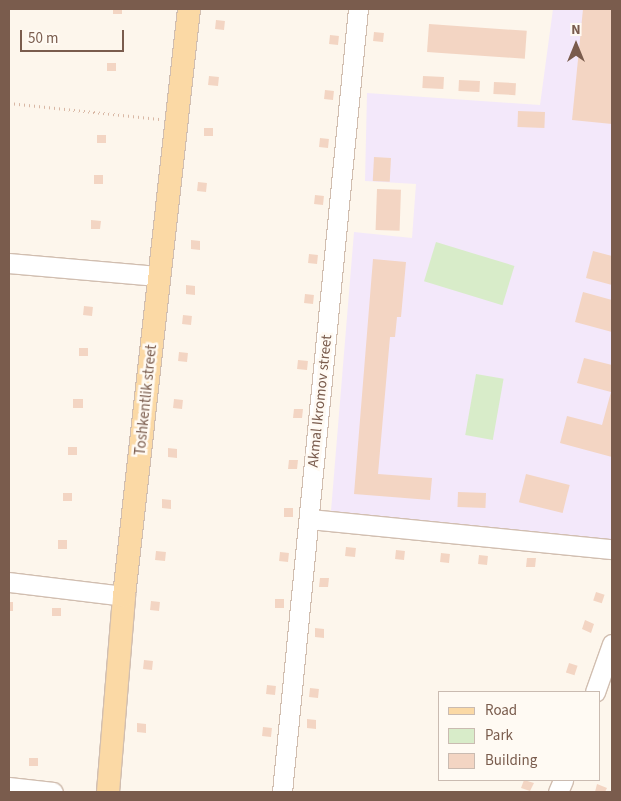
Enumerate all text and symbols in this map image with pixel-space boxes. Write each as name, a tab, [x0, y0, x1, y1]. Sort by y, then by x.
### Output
scale bar	[22, 20, 126, 52]
north arrow	[551, 20, 601, 70]
text: N	[571, 20, 581, 40]
text: 50 m	[28, 28, 58, 49]
street label: Akmal Ikromov street	[304, 334, 336, 468]
street label: Toshkentlik street	[131, 344, 161, 456]
legend	[438, 691, 601, 781]
text: Road	[485, 700, 517, 721]
text: Park	[485, 725, 513, 746]
text: Building	[485, 750, 537, 771]

